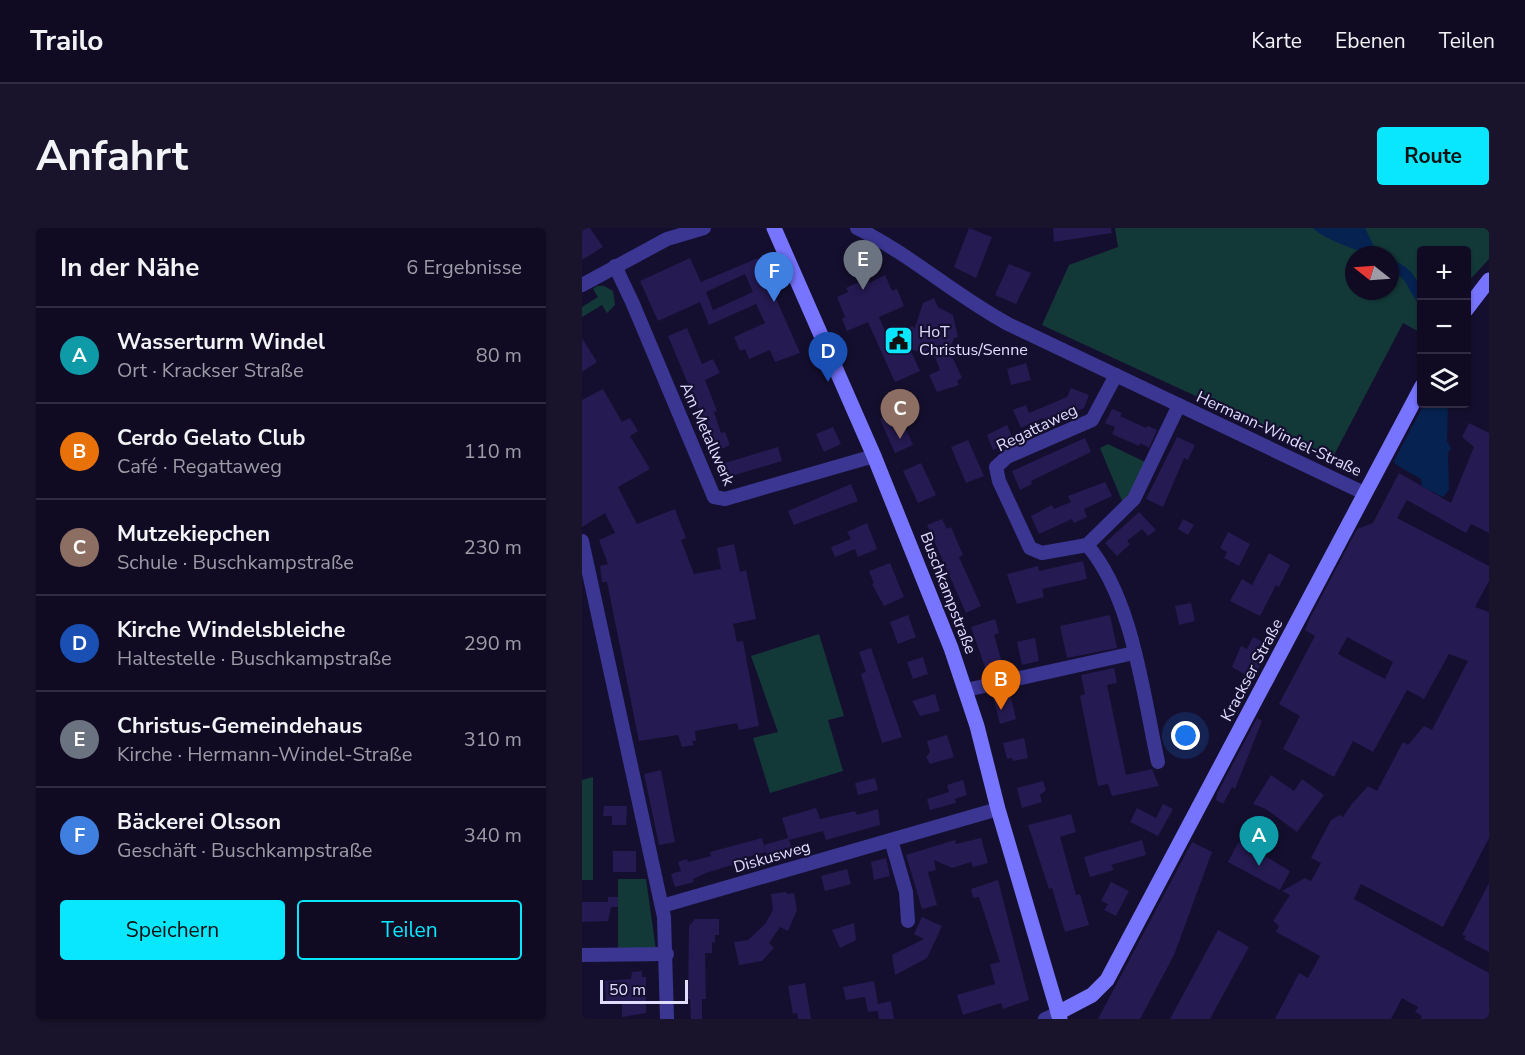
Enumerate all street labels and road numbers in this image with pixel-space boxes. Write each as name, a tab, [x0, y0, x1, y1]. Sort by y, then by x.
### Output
street label: Am Metallwerk	[674, 379, 740, 490]
street label: Hermann-Windel-Straße	[1193, 386, 1365, 482]
street label: Regattaweg	[993, 399, 1081, 457]
street label: Buschkampstraße	[915, 529, 981, 657]
street label: Krackser Straße	[1216, 615, 1288, 725]
street label: Diskusweg	[731, 836, 813, 878]

